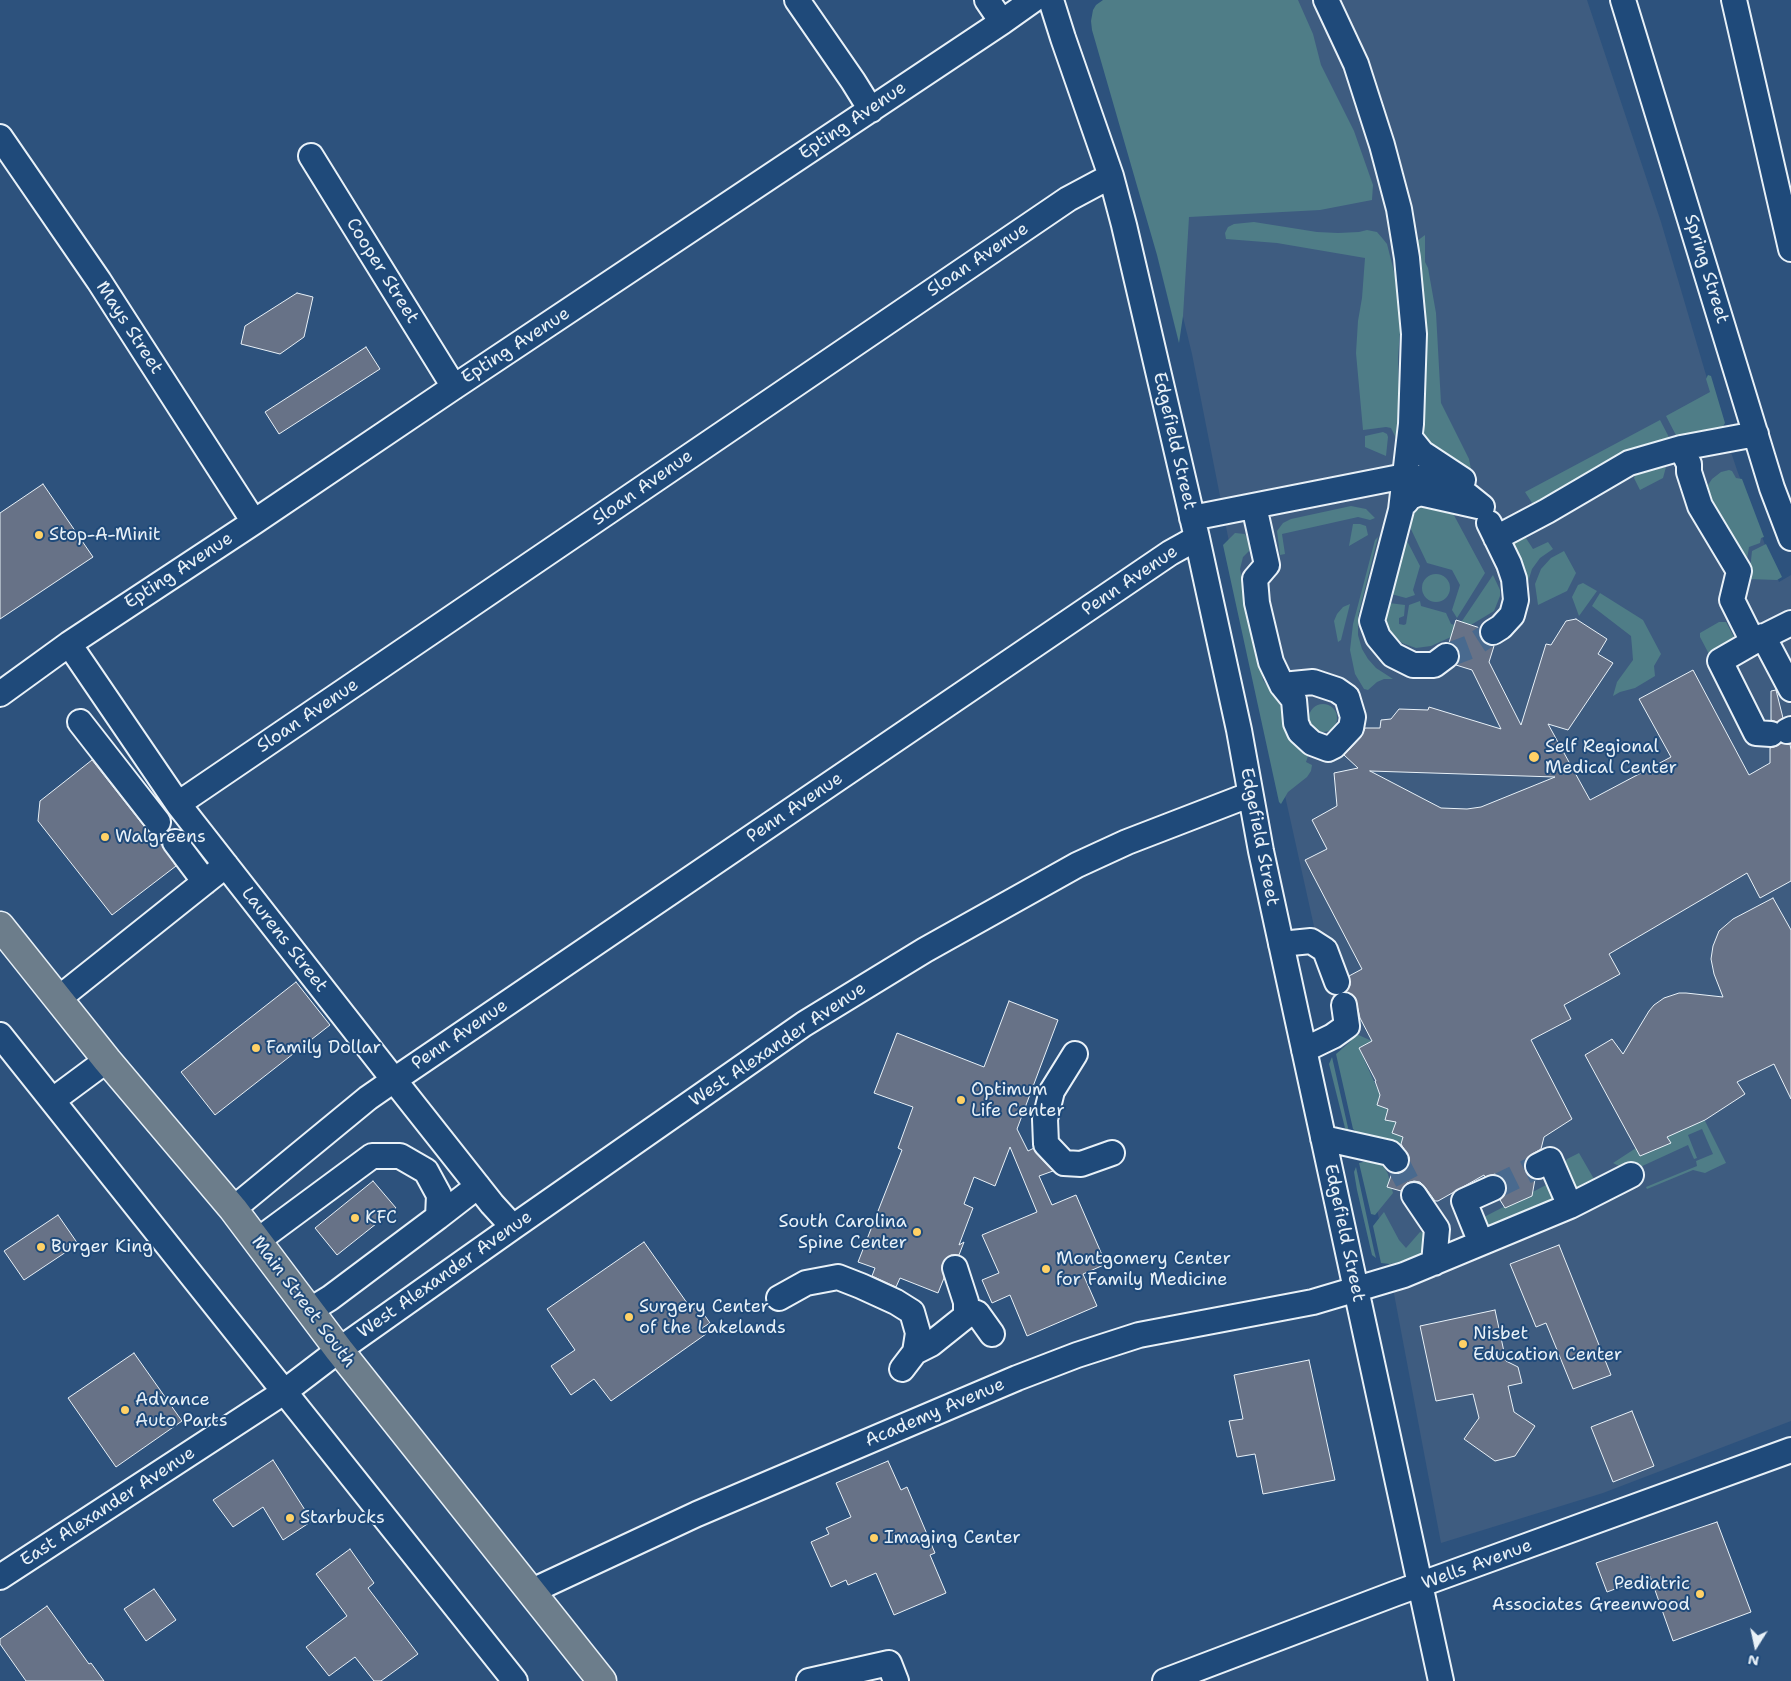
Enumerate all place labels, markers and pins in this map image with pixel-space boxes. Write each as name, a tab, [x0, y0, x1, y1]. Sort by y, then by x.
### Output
place label: Stop-A-Minit	[49, 524, 161, 546]
marker: Stop-A-Minit	[33, 529, 45, 541]
place label: Self Regional Medical Center	[1545, 736, 1677, 779]
marker: Self Regional Medical Center	[1527, 750, 1541, 764]
place label: Walgreens	[115, 826, 206, 848]
marker: Walgreens	[99, 831, 111, 843]
place label: Family Dollar	[266, 1037, 381, 1059]
marker: Family Dollar	[250, 1042, 262, 1054]
place label: Optimum Life Center	[971, 1079, 1065, 1122]
marker: Optimum Life Center	[955, 1094, 967, 1106]
place label: KFC	[365, 1207, 397, 1229]
place label: South Carolina Spine Center	[779, 1211, 907, 1254]
marker: KFC	[349, 1212, 361, 1224]
marker: South Carolina Spine Center	[911, 1226, 923, 1238]
place label: Burger King	[51, 1236, 153, 1258]
marker: Burger King	[35, 1241, 47, 1253]
place label: Montgomery Center for Family Medicine	[1056, 1248, 1231, 1290]
marker: Montgomery Center for Family Medicine	[1040, 1263, 1052, 1275]
place label: Surgery Center of the Lakelands	[639, 1296, 786, 1338]
marker: Surgery Center of the Lakelands	[623, 1311, 635, 1323]
place label: Nisbet Education Center	[1473, 1323, 1622, 1366]
marker: Nisbet Education Center	[1457, 1338, 1469, 1350]
place label: Advance Auto Parts	[135, 1389, 228, 1432]
marker: Advance Auto Parts	[119, 1404, 131, 1416]
place label: Starbucks	[300, 1507, 385, 1529]
marker: Starbucks	[284, 1512, 296, 1524]
place label: Imaging Center	[884, 1527, 1021, 1549]
marker: Imaging Center	[868, 1532, 880, 1544]
place label: Pediatric Associates Greenwood	[1492, 1573, 1690, 1616]
marker: Pediatric Associates Greenwood	[1694, 1588, 1706, 1600]

